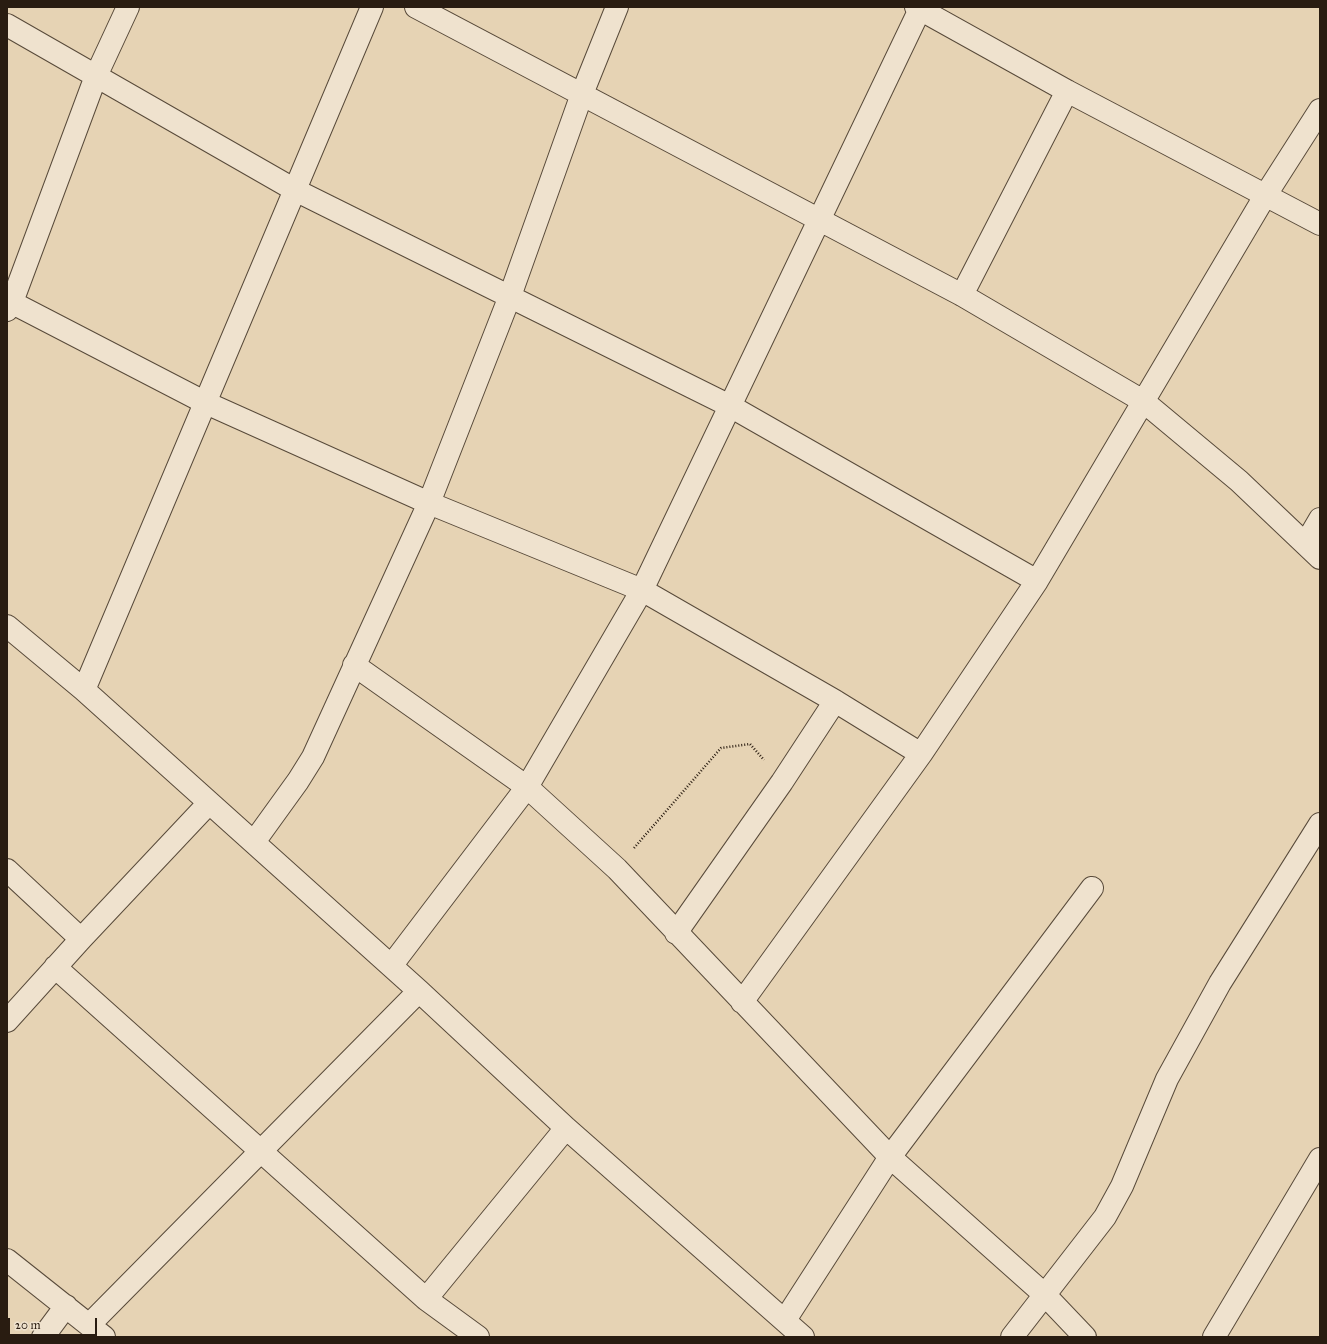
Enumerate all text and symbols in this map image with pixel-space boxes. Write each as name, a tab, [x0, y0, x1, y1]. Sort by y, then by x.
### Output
scale bar	[10, 1310, 99, 1336]
text: 20 m	[15, 1318, 41, 1332]

